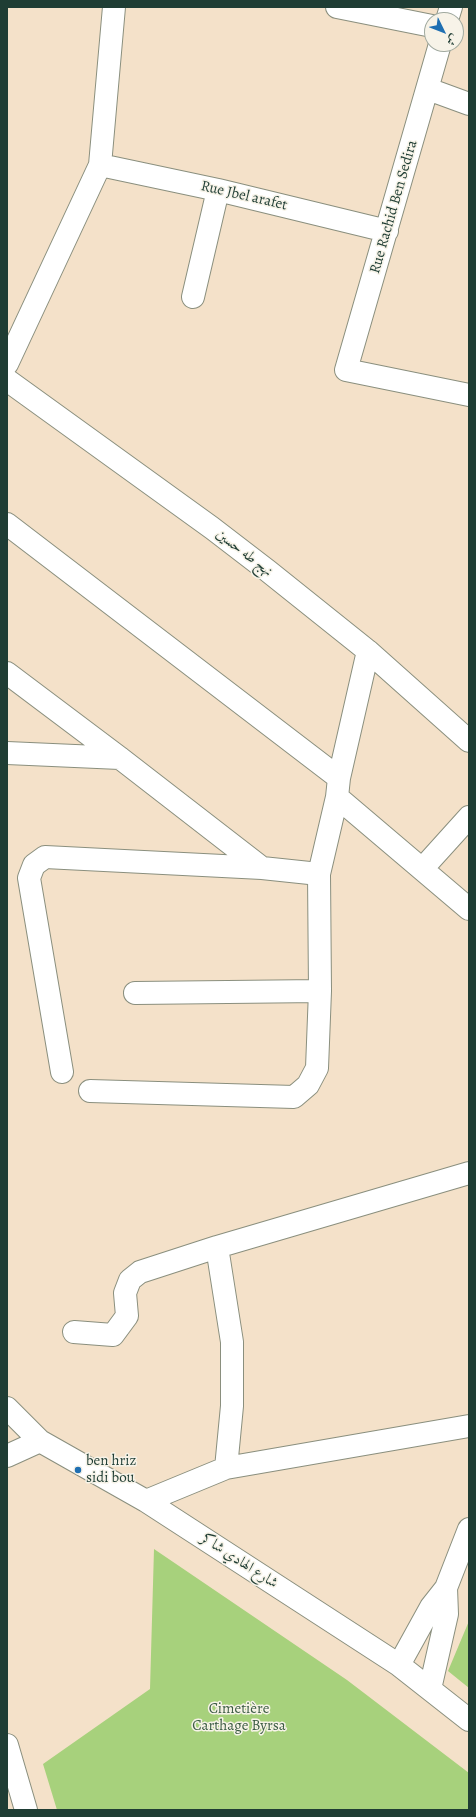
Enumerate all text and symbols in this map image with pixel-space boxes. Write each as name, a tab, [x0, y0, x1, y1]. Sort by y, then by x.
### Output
north arrow	[424, 12, 464, 52]
text: ش	[443, 31, 462, 49]
street label: Rue Rachid Ben Sedira	[366, 138, 422, 276]
street label: Rue Jbel arafet	[199, 177, 289, 215]
street label: نهج طه حسين	[212, 525, 276, 581]
place label: ben hriz sidi bou	[86, 1452, 136, 1487]
marker: ben hriz sidi bou	[73, 1465, 83, 1475]
street label: شارع الهادي شاكر	[197, 1529, 281, 1593]
park label: Cimetière Carthage Byrsa	[192, 1700, 286, 1735]

